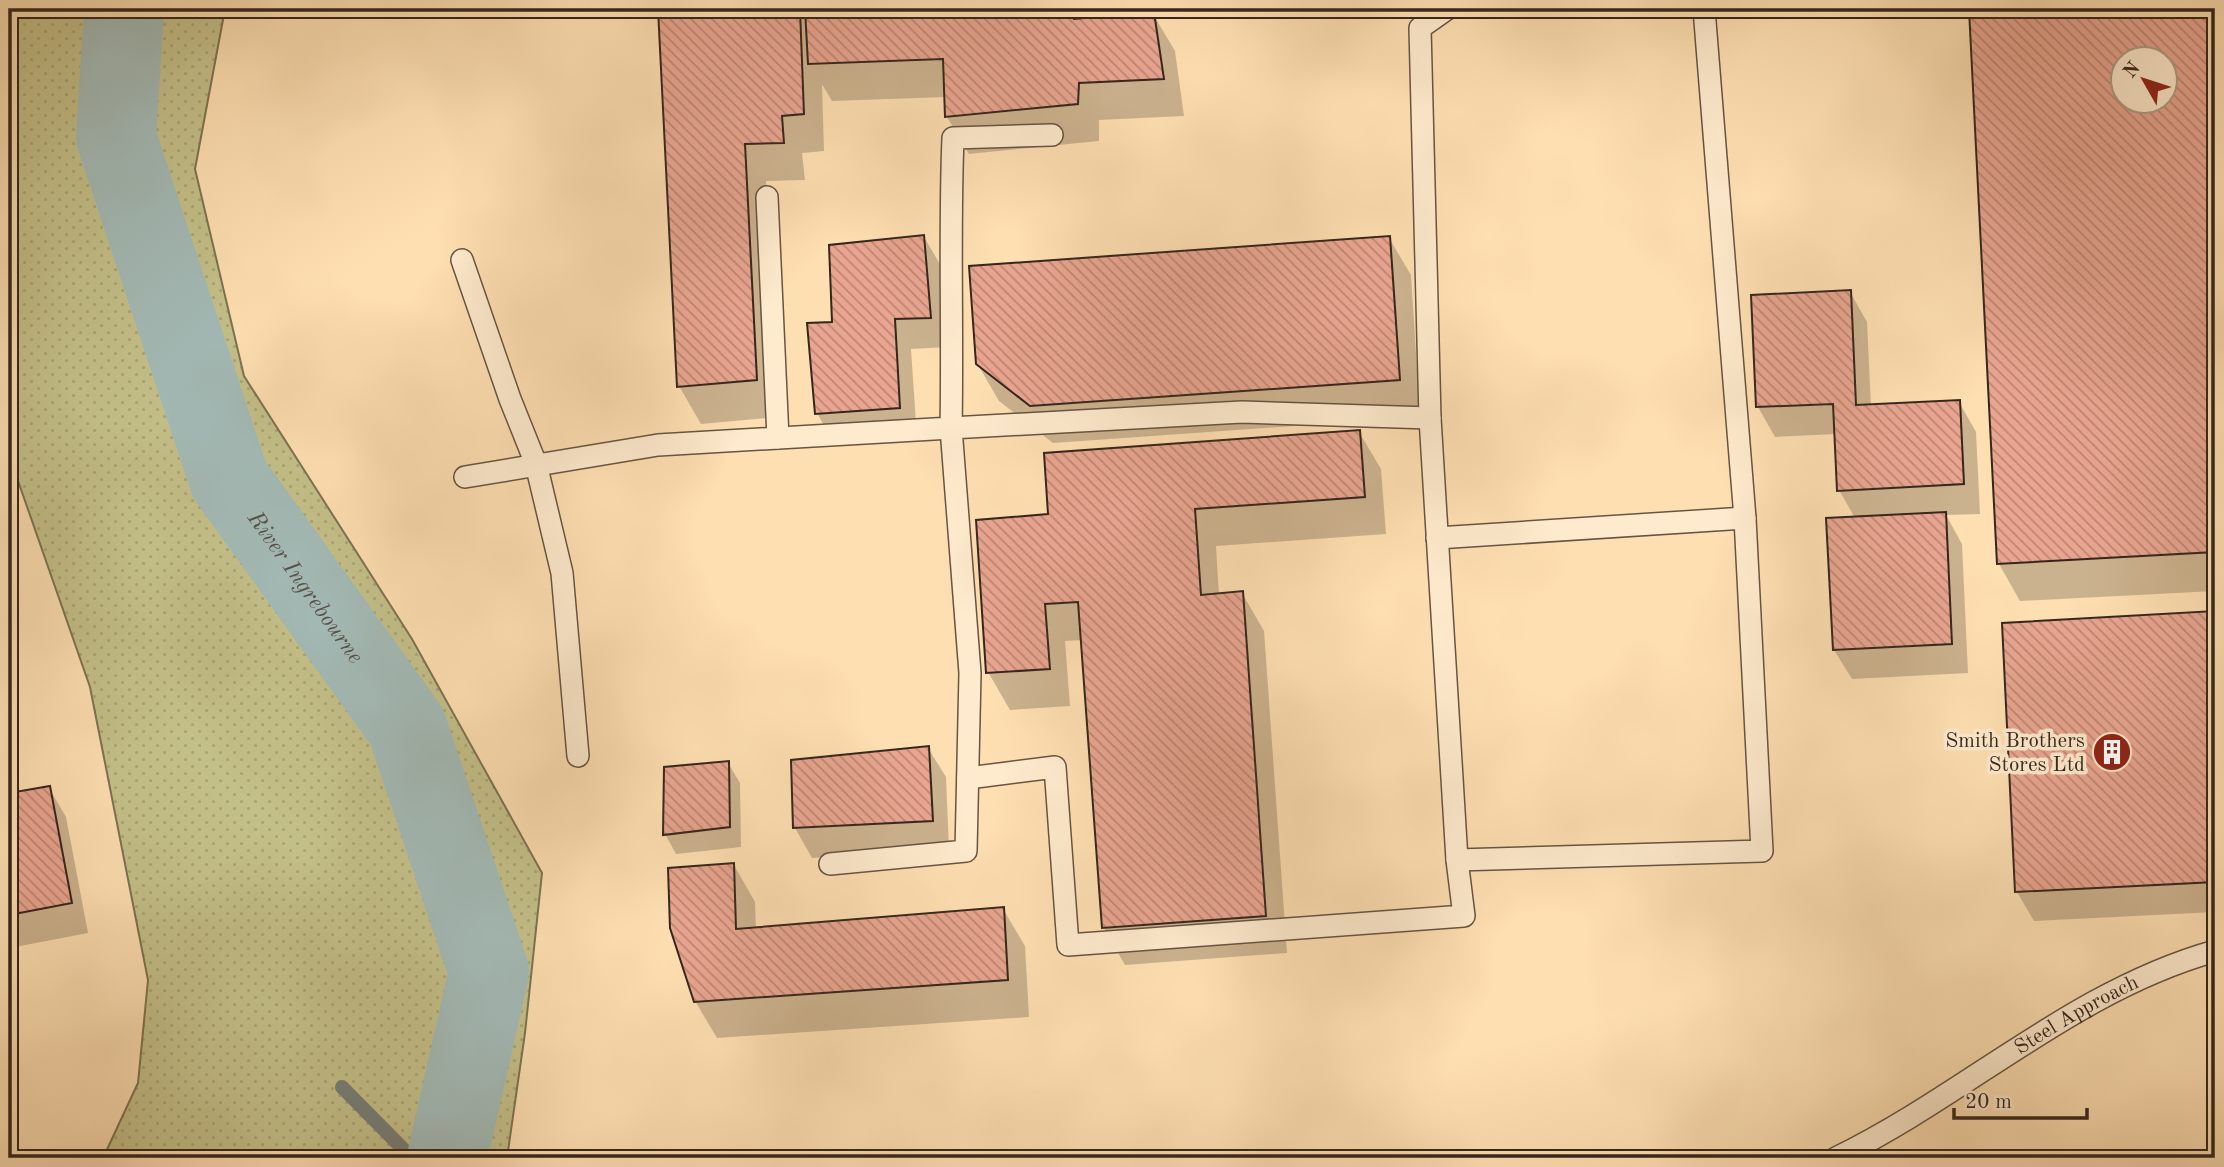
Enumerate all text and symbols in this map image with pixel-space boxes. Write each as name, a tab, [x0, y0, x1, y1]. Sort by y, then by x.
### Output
north arrow	[2108, 46, 2178, 116]
text: N	[2121, 59, 2145, 82]
water label: River Ingrebourne	[242, 507, 367, 668]
place label: Smith Brothers Stores Ltd	[1945, 731, 2085, 776]
building icon: Smith Brothers Stores Ltd	[2091, 731, 2133, 773]
street label: Steel Approach	[2011, 972, 2142, 1059]
scale bar	[1954, 1076, 2088, 1120]
text: 20 m	[1965, 1092, 2012, 1113]

